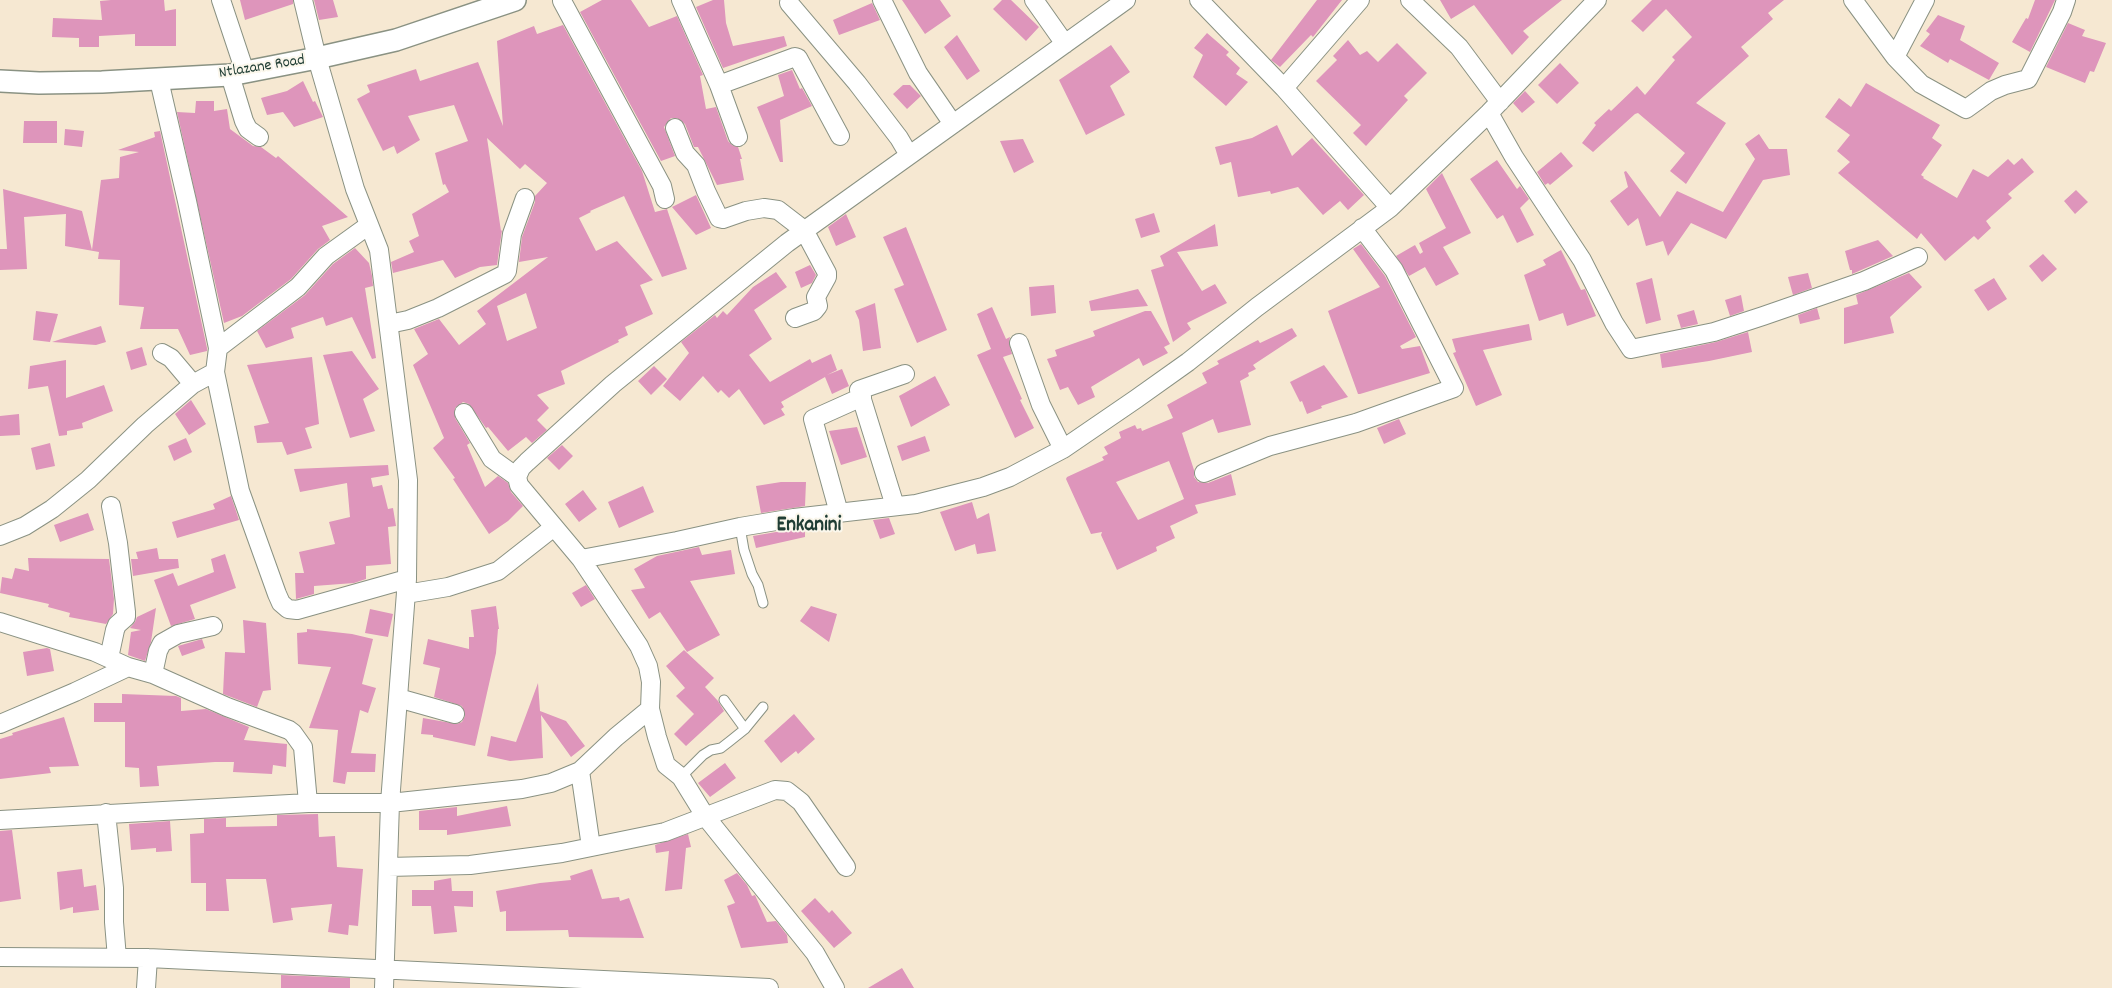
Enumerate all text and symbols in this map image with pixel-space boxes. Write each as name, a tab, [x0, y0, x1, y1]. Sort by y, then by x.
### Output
street label: Ntlazane Road	[218, 52, 306, 84]
district label: Enkanini	[777, 514, 841, 540]

